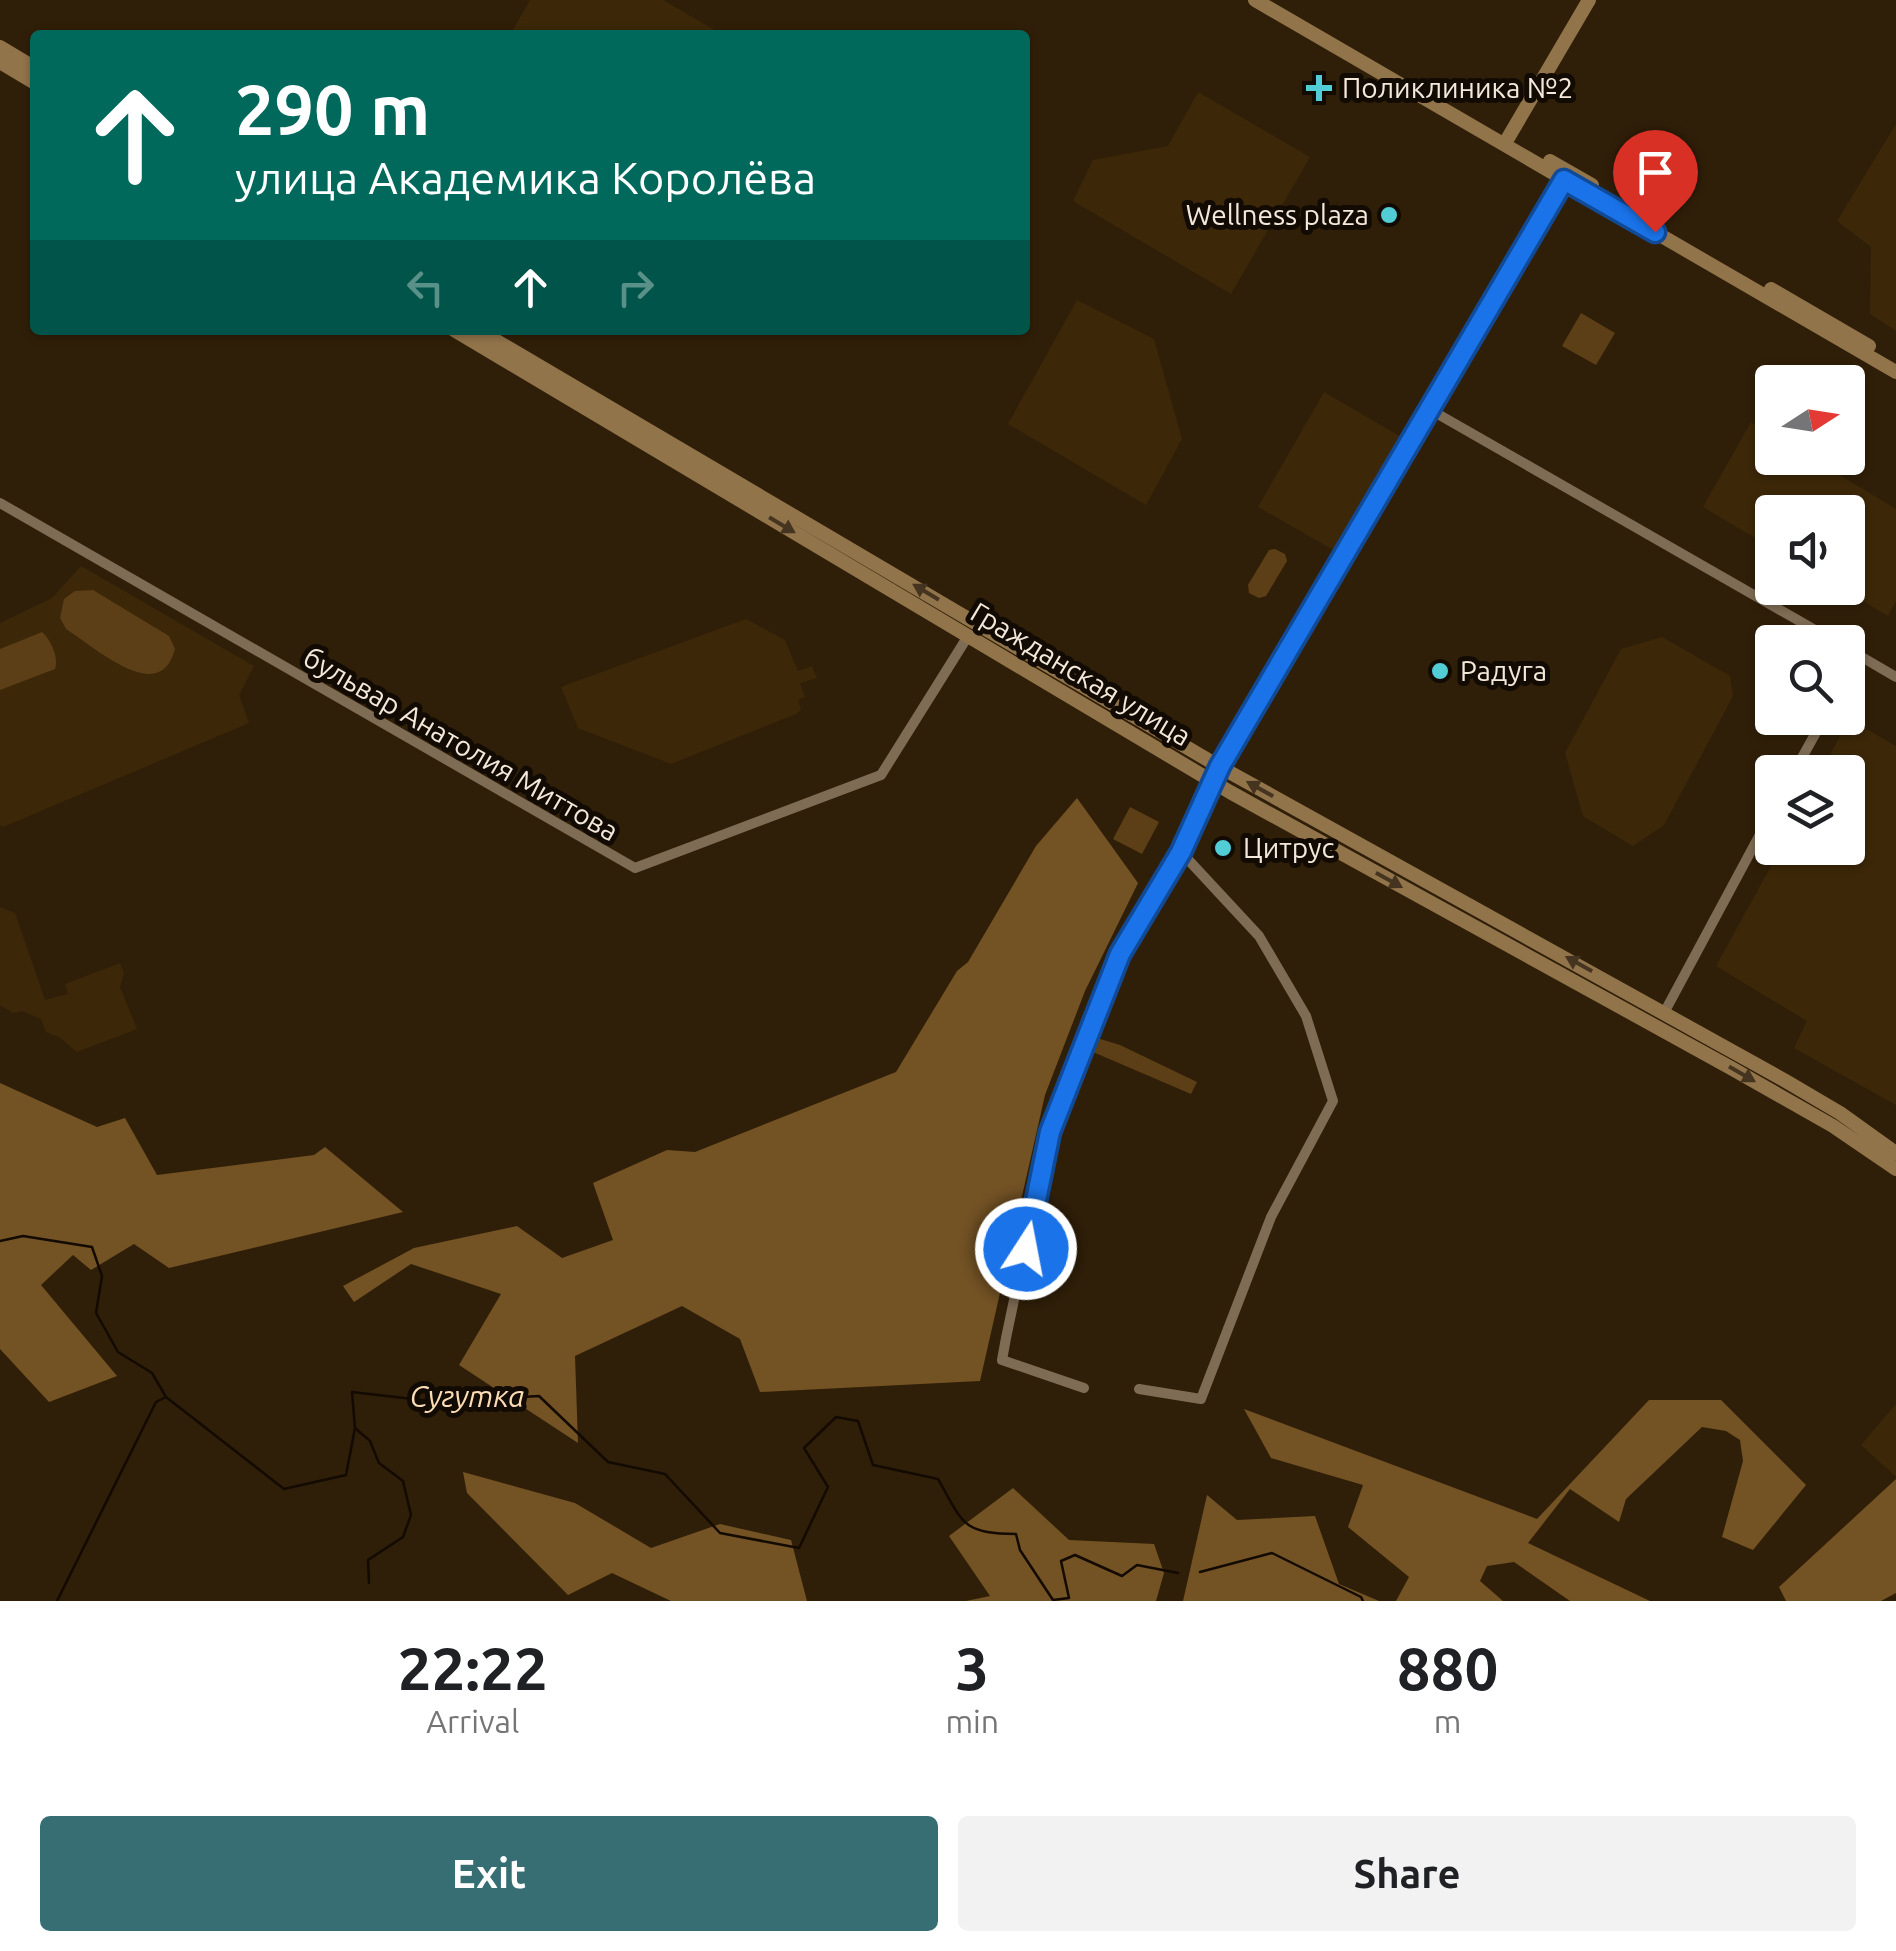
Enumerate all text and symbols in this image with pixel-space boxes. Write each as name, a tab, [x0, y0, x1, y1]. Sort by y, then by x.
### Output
icon: ahead	[70, 70, 200, 200]
text: 290 m	[235, 70, 430, 148]
place label: Поликлиника №2	[1342, 72, 1573, 103]
marker: Поликлиника №2	[1306, 75, 1332, 101]
pin	[1613, 130, 1698, 233]
icon: arrive	[1628, 145, 1683, 200]
text: улица Академика Королёва	[235, 152, 816, 203]
place label: Wellness plaza	[1186, 199, 1369, 230]
marker: Wellness plaza	[1378, 204, 1400, 226]
icon: left	[398, 260, 453, 315]
icon: ahead	[503, 260, 558, 315]
icon: right	[608, 260, 663, 315]
north arrow	[1755, 365, 1865, 475]
map controls	[1755, 365, 1865, 865]
button: sound	[1755, 495, 1865, 605]
one-way arrow	[768, 516, 796, 533]
one-way arrow	[911, 584, 940, 601]
street label: Гражданская улица	[966, 596, 1197, 751]
button: search	[1755, 625, 1865, 735]
street label: бульвар Анатолия Миттова	[299, 641, 624, 846]
place label: Радуга	[1460, 655, 1547, 686]
marker: Радуга	[1429, 660, 1451, 682]
button: layers	[1755, 755, 1865, 865]
one-way arrow	[1246, 781, 1274, 799]
place label: Цитрус	[1243, 832, 1335, 863]
marker: Цитрус	[1212, 837, 1234, 859]
one-way arrow	[1374, 871, 1403, 888]
one-way arrow	[1565, 956, 1594, 973]
one-way arrow	[1728, 1065, 1756, 1083]
position arrow	[974, 1197, 1078, 1301]
water label: Сугутка	[410, 1379, 524, 1413]
text: 22:22	[398, 1634, 548, 1701]
text: 3	[955, 1634, 989, 1701]
text: 880	[1397, 1634, 1498, 1701]
text: Arrival	[426, 1703, 519, 1739]
text: min	[945, 1703, 999, 1739]
text: m	[1434, 1703, 1461, 1739]
button: Exit	[40, 1816, 938, 1931]
button: Share	[958, 1816, 1856, 1931]

